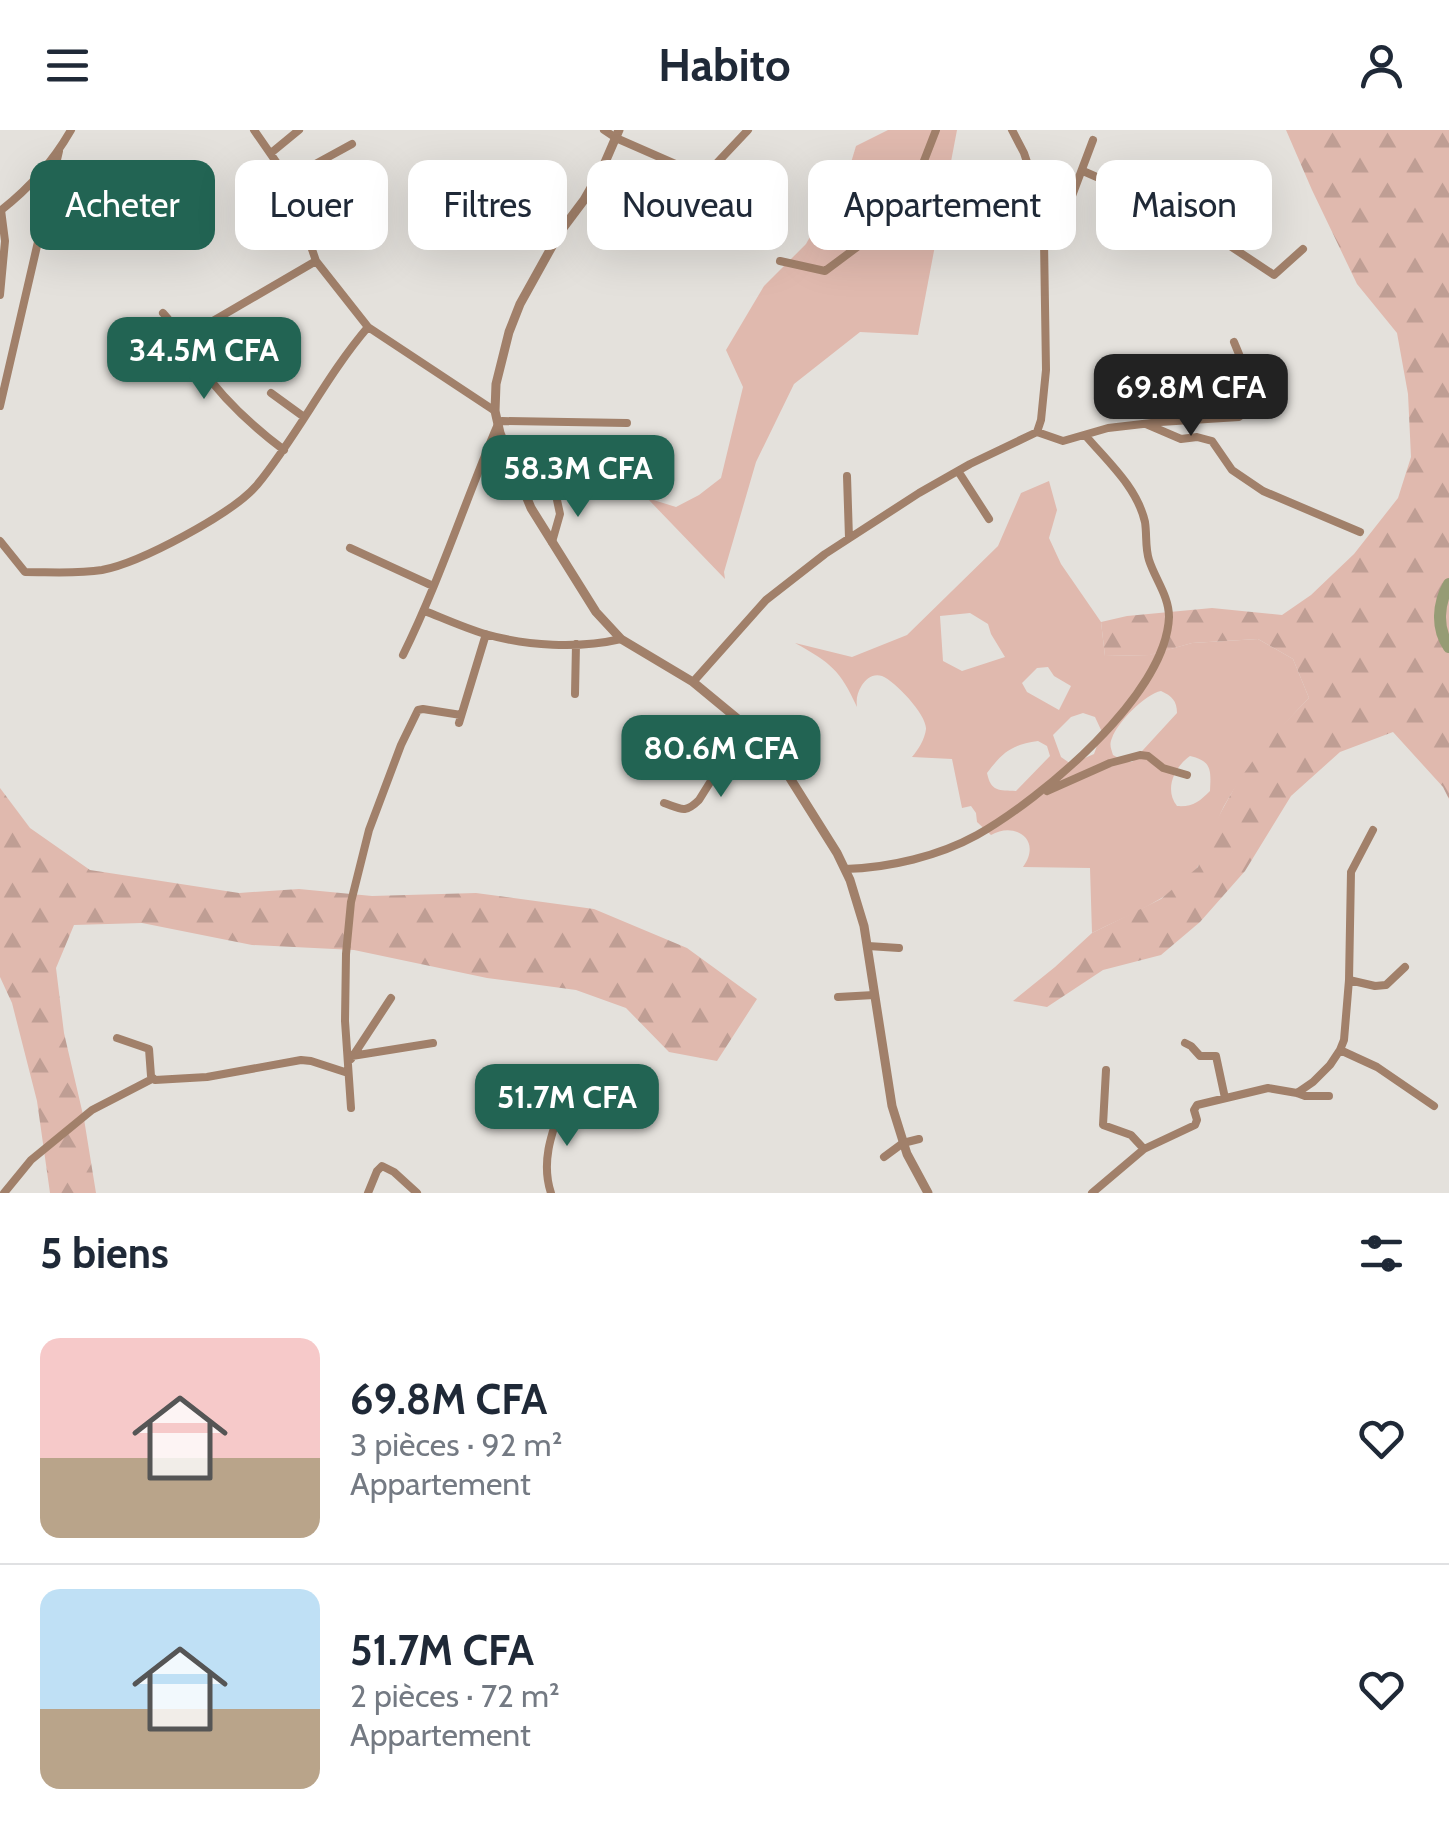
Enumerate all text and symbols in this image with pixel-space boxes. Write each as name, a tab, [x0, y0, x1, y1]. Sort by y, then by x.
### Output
icon: menu	[40, 38, 95, 93]
text: Habito	[658, 38, 791, 92]
icon: person	[1354, 38, 1409, 93]
chip: Acheter	[30, 160, 215, 250]
chip: Louer	[235, 160, 388, 250]
chip: Filtres	[408, 160, 567, 250]
chip: Nouveau	[587, 160, 788, 250]
chip: Appartement	[808, 160, 1076, 250]
chip: Maison	[1096, 160, 1272, 250]
pin: 34.5M CFA	[90, 317, 318, 402]
text: 34.5M CFA	[129, 330, 279, 369]
pin: 69.8M CFA	[1077, 354, 1305, 439]
text: 69.8M CFA	[1116, 367, 1266, 406]
pin: 58.3M CFA	[464, 435, 692, 520]
text: 58.3M CFA	[503, 448, 653, 487]
pin: 80.6M CFA	[607, 715, 835, 800]
text: 80.6M CFA	[643, 728, 799, 767]
pin: 51.7M CFA	[453, 1064, 681, 1149]
text: 51.7M CFA	[497, 1077, 637, 1116]
icon: filters	[1354, 1226, 1409, 1281]
text: 5 biens	[40, 1227, 169, 1279]
text: 69.8M CFA	[350, 1373, 547, 1425]
icon: home	[120, 1378, 240, 1498]
icon: heart	[1354, 1411, 1409, 1466]
text: 3 pièces · 92 m²	[350, 1425, 562, 1464]
text: Appartement	[350, 1464, 531, 1503]
text: 51.7M CFA	[350, 1624, 534, 1676]
icon: home	[120, 1629, 240, 1749]
icon: heart	[1354, 1662, 1409, 1717]
text: 2 pièces · 72 m²	[350, 1676, 560, 1715]
text: Appartement	[350, 1715, 531, 1754]

